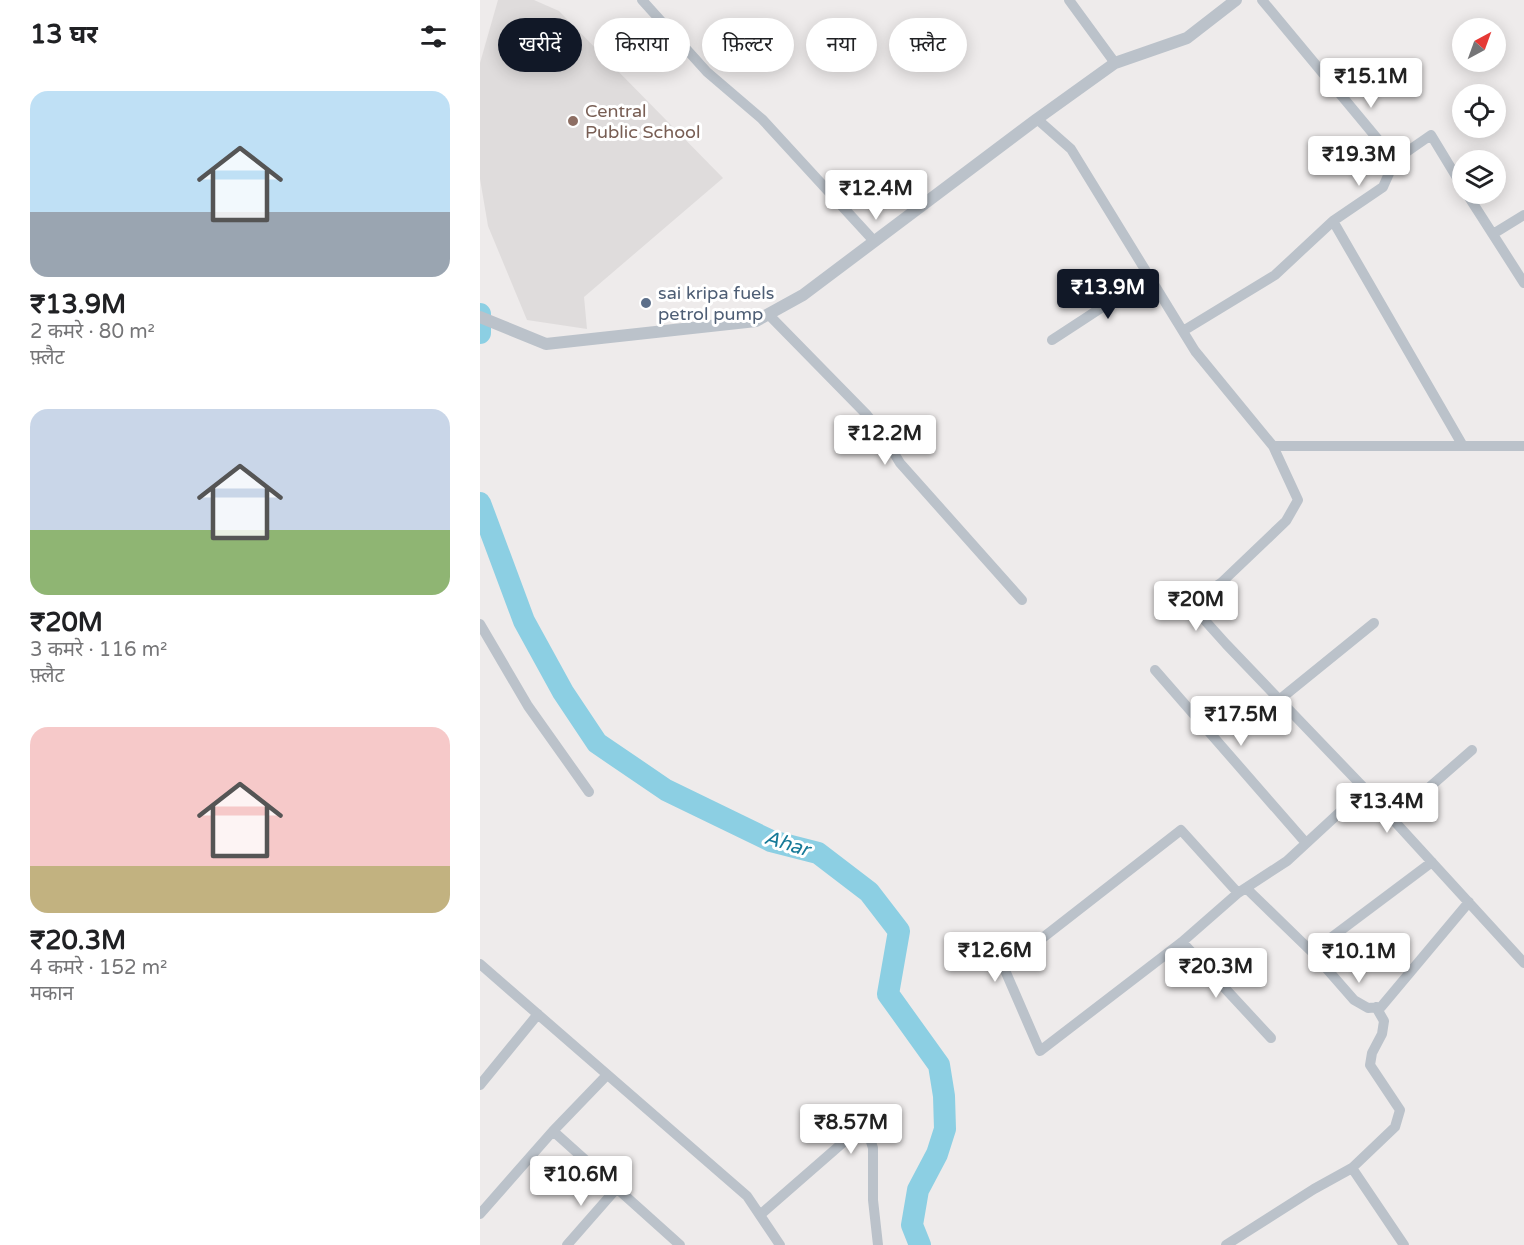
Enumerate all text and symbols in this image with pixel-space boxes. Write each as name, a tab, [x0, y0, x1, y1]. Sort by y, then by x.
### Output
chip: खरीदें	[498, 18, 582, 72]
chip: किराया	[594, 18, 690, 72]
chip: फ़िल्टर	[702, 18, 794, 72]
chip: नया	[806, 18, 877, 72]
chip: फ़्लैट	[889, 18, 967, 72]
north arrow	[1452, 18, 1506, 72]
map controls	[1452, 18, 1506, 204]
text: 13 घर	[30, 19, 98, 50]
icon: filters	[417, 20, 450, 53]
pin: ₹15.1M	[1322, 58, 1420, 109]
text: ₹15.1M	[1334, 65, 1408, 89]
button: locate	[1452, 84, 1506, 138]
place label: Central Public School	[585, 100, 701, 143]
marker: Central Public School	[566, 114, 580, 128]
icon: home	[186, 130, 294, 238]
pin: ₹19.3M	[1310, 136, 1408, 187]
text: ₹19.3M	[1322, 143, 1396, 167]
button: layers	[1452, 150, 1506, 204]
pin: ₹12.4M	[827, 170, 925, 221]
text: ₹12.4M	[839, 177, 913, 201]
pin: ₹13.9M	[1059, 269, 1157, 320]
text: ₹13.9M	[1071, 276, 1145, 300]
place label: sai kripa fuels petrol pump	[658, 282, 774, 325]
text: ₹13.9M	[30, 289, 126, 320]
marker: sai kripa fuels petrol pump	[639, 296, 653, 310]
text: 2 कमरे · 80 m²	[30, 320, 155, 344]
text: फ़्लैट	[30, 346, 65, 370]
pin: ₹12.2M	[836, 415, 934, 466]
text: ₹12.2M	[848, 422, 922, 446]
icon: home	[186, 448, 294, 556]
pin: ₹20M	[1160, 581, 1232, 632]
text: ₹20M	[1168, 588, 1224, 612]
text: ₹20M	[30, 607, 103, 638]
text: 3 कमरे · 116 m²	[30, 638, 168, 662]
text: फ़्लैट	[30, 664, 65, 688]
pin: ₹17.5M	[1192, 696, 1290, 747]
text: ₹17.5M	[1205, 703, 1277, 727]
icon: home	[186, 766, 294, 874]
pin: ₹13.4M	[1338, 783, 1436, 834]
text: ₹13.4M	[1350, 790, 1424, 814]
water label: Ahar	[762, 826, 815, 863]
text: ₹20.3M	[30, 925, 126, 956]
pin: ₹12.6M	[946, 932, 1044, 983]
pin: ₹10.1M	[1310, 933, 1408, 984]
text: ₹12.6M	[958, 939, 1032, 963]
text: ₹10.1M	[1322, 940, 1396, 964]
pin: ₹20.3M	[1167, 948, 1265, 999]
text: ₹20.3M	[1179, 955, 1253, 979]
text: 4 कमरे · 152 m²	[30, 956, 168, 980]
text: मकान	[30, 982, 74, 1006]
pin: ₹8.57M	[802, 1104, 900, 1155]
text: ₹8.57M	[814, 1111, 888, 1135]
pin: ₹10.6M	[532, 1156, 630, 1207]
text: ₹10.6M	[544, 1163, 618, 1187]

